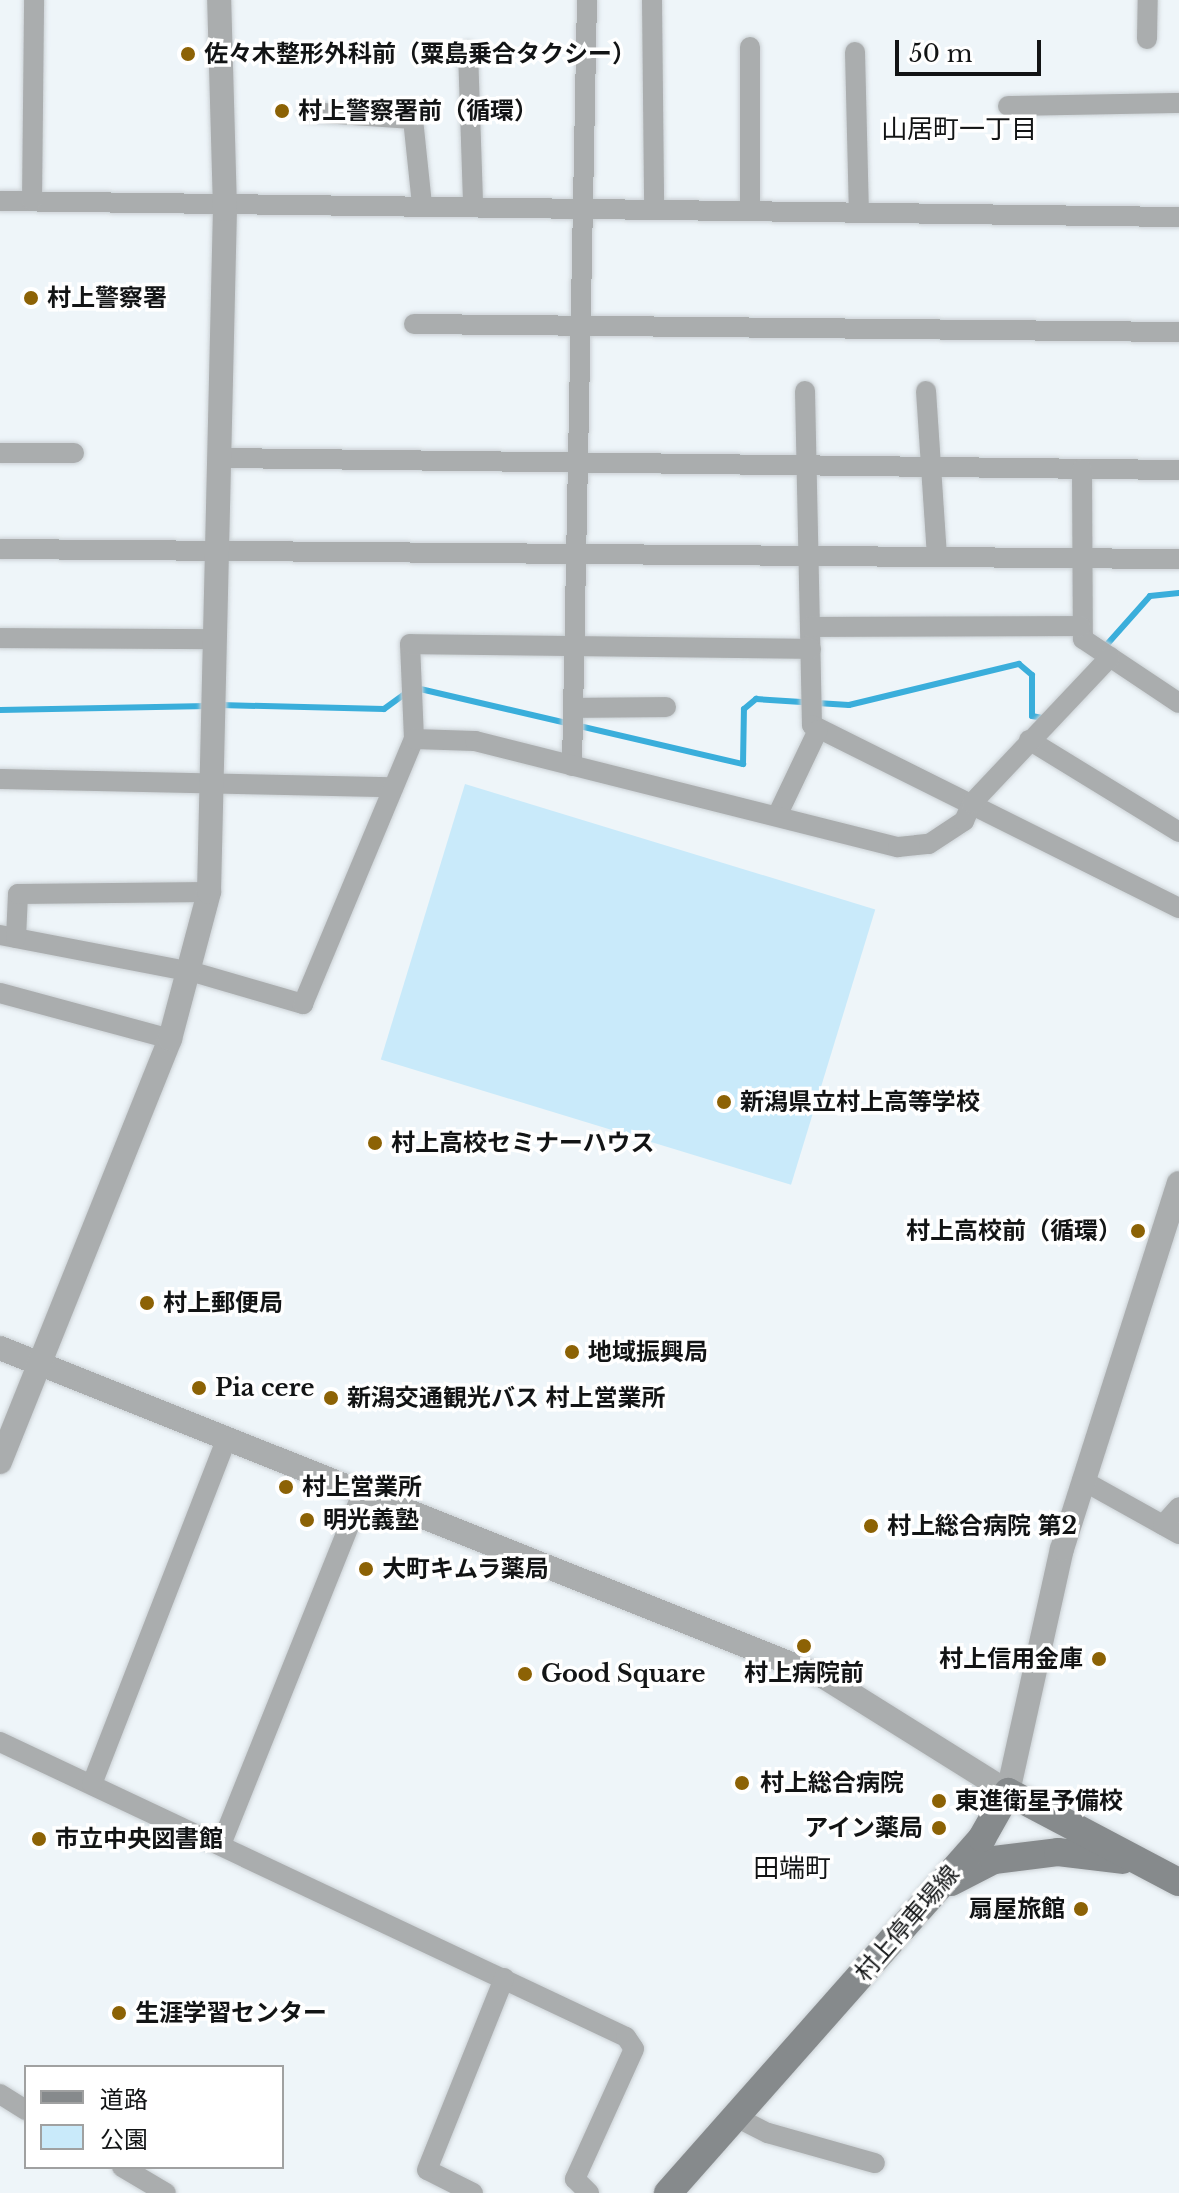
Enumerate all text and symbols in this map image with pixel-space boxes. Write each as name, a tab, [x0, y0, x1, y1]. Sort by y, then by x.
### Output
scale bar	[899, 24, 1045, 74]
text: 50 m	[909, 39, 972, 68]
place label: 佐々木整形外科前（粟島乗合タクシー）	[204, 40, 636, 68]
marker: 佐々木整形外科前（粟島乗合タクシー）	[179, 45, 197, 63]
place label: 村上警察署前（循環）	[298, 97, 538, 125]
marker: 村上警察署前（循環）	[273, 102, 291, 120]
district label: 山居町一丁目	[881, 114, 1037, 146]
place label: 村上警察署	[47, 284, 167, 312]
marker: 村上警察署	[22, 289, 40, 307]
place label: 新潟県立村上高等学校	[740, 1088, 980, 1116]
marker: 新潟県立村上高等学校	[715, 1093, 733, 1111]
place label: 村上高校セミナーハウス	[391, 1129, 655, 1157]
marker: 村上高校セミナーハウス	[366, 1134, 384, 1152]
place label: 村上高校前（循環）	[906, 1217, 1122, 1245]
marker: 村上高校前（循環）	[1129, 1222, 1147, 1240]
place label: 村上郵便局	[163, 1289, 283, 1317]
marker: 村上郵便局	[138, 1294, 156, 1312]
place label: 地域振興局	[588, 1338, 708, 1366]
marker: 地域振興局	[563, 1343, 581, 1361]
place label: Pia cere	[215, 1374, 314, 1402]
marker: Pia cere	[190, 1379, 208, 1397]
place label: 新潟交通観光バス 村上営業所	[347, 1384, 665, 1412]
marker: 新潟交通観光バス 村上営業所	[322, 1389, 340, 1407]
place label: 村上営業所	[302, 1473, 422, 1501]
marker: 村上営業所	[277, 1478, 295, 1496]
place label: 明光義塾	[323, 1506, 419, 1534]
marker: 明光義塾	[298, 1511, 316, 1529]
place label: 村上総合病院 第2	[887, 1512, 1077, 1540]
marker: 村上総合病院 第2	[862, 1517, 880, 1535]
place label: 大町キムラ薬局	[382, 1555, 550, 1583]
marker: 大町キムラ薬局	[357, 1560, 375, 1578]
marker: 村上病院前	[795, 1637, 813, 1655]
place label: 村上信用金庫	[939, 1645, 1083, 1673]
marker: 村上信用金庫	[1090, 1650, 1108, 1668]
place label: 村上病院前	[744, 1659, 864, 1687]
place label: Good Square	[541, 1660, 705, 1688]
marker: Good Square	[516, 1665, 534, 1683]
place label: 村上総合病院	[760, 1769, 904, 1797]
marker: 村上総合病院	[731, 1772, 753, 1794]
place label: 東進衛星予備校	[955, 1787, 1123, 1815]
marker: 東進衛星予備校	[930, 1792, 948, 1810]
place label: アイン薬局	[803, 1814, 923, 1842]
marker: アイン薬局	[930, 1819, 948, 1837]
place label: 市立中央図書館	[55, 1825, 223, 1853]
marker: 市立中央図書館	[30, 1830, 48, 1848]
district label: 田端町	[753, 1853, 831, 1885]
street label: 村上停車場線	[849, 1859, 965, 1987]
place label: 扇屋旅館	[969, 1895, 1065, 1923]
marker: 扇屋旅館	[1072, 1900, 1090, 1918]
place label: 生涯学習センター	[135, 1999, 327, 2027]
marker: 生涯学習センター	[110, 2004, 128, 2022]
legend	[24, 2065, 284, 2169]
text: 道路	[100, 2085, 148, 2114]
text: 公園	[100, 2125, 148, 2154]

